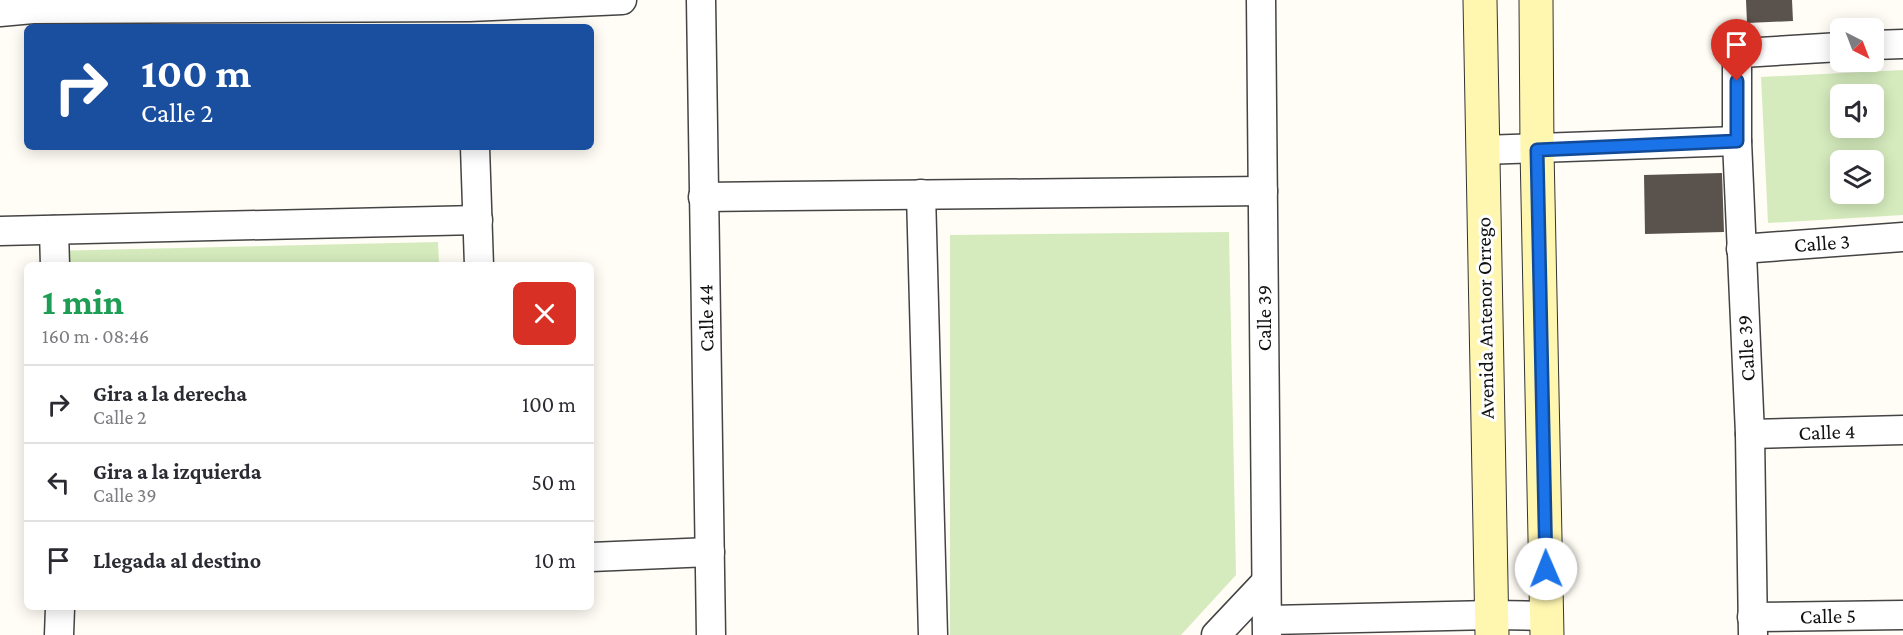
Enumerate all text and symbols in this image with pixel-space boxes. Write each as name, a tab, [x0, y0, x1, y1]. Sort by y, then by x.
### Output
north arrow	[1830, 18, 1884, 72]
map controls	[1830, 18, 1884, 204]
pin	[1711, 19, 1762, 81]
icon: arrive	[1720, 28, 1753, 61]
icon: right	[42, 48, 120, 126]
text: 100 m	[141, 49, 251, 96]
button: sound	[1830, 84, 1884, 138]
text: Calle 2	[141, 98, 213, 128]
button: layers	[1830, 150, 1884, 204]
street label: Avenida Antenor Orrego	[1471, 217, 1499, 419]
street label: Calle 3	[1793, 229, 1851, 257]
text: 1 min	[42, 282, 124, 322]
button: close	[513, 282, 576, 345]
street label: Calle 44	[693, 284, 719, 352]
street label: Calle 39	[1252, 285, 1276, 351]
street label: Calle 39	[1732, 314, 1760, 382]
text: 160 m · 08:46	[42, 325, 149, 347]
text: Gira a la derecha	[93, 381, 247, 406]
icon: right	[42, 388, 75, 421]
text: 100 m	[522, 392, 576, 417]
text: Calle 2	[93, 406, 147, 428]
street label: Calle 4	[1798, 419, 1856, 445]
text: Gira a la izquierda	[93, 459, 262, 484]
icon: left	[42, 466, 75, 499]
text: 50 m	[531, 470, 576, 495]
text: Calle 39	[93, 484, 157, 506]
position arrow	[1514, 537, 1578, 601]
icon: arrive	[42, 544, 75, 577]
text: Llegada al destino	[93, 548, 261, 573]
text: 10 m	[534, 548, 576, 573]
street label: Calle 5	[1800, 604, 1856, 628]

